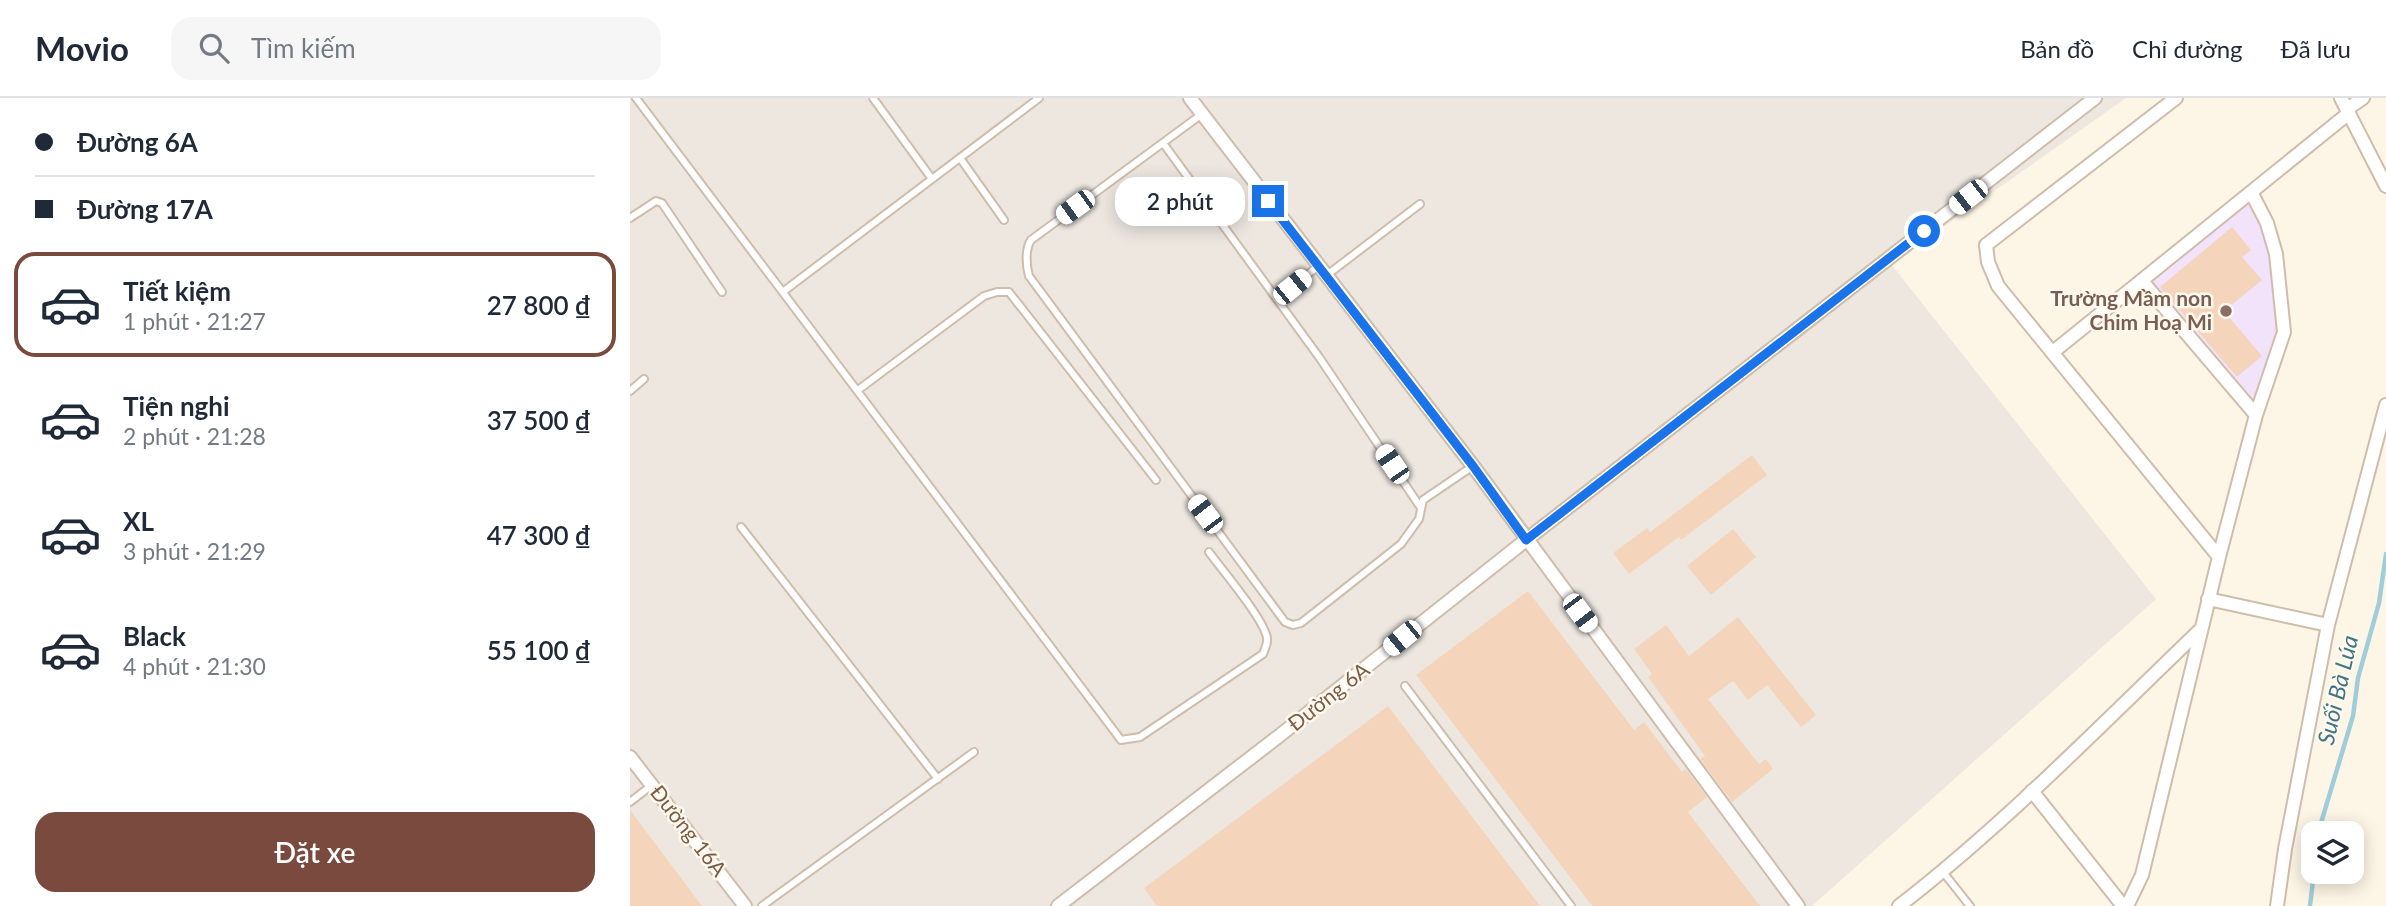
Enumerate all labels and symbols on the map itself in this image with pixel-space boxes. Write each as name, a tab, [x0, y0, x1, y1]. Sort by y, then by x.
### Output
callout: 2 phút	[1114, 176, 1244, 226]
car	[1945, 176, 1992, 218]
route end	[1252, 185, 1284, 217]
car	[1052, 186, 1099, 228]
route start	[1908, 215, 1940, 247]
car	[1270, 266, 1315, 308]
place label: Trường Mầm non Chim Hoạ Mi	[2050, 285, 2212, 334]
marker: Trường Mầm non Chim Hoạ Mi	[2218, 303, 2234, 319]
car	[1372, 441, 1413, 487]
car	[1184, 491, 1227, 537]
car	[1559, 590, 1602, 636]
car	[1380, 617, 1425, 659]
water label: Suối Bà Lúa	[2311, 632, 2363, 747]
street label: Đường 6A	[1282, 656, 1374, 735]
street label: Đường 16A	[646, 780, 733, 881]

